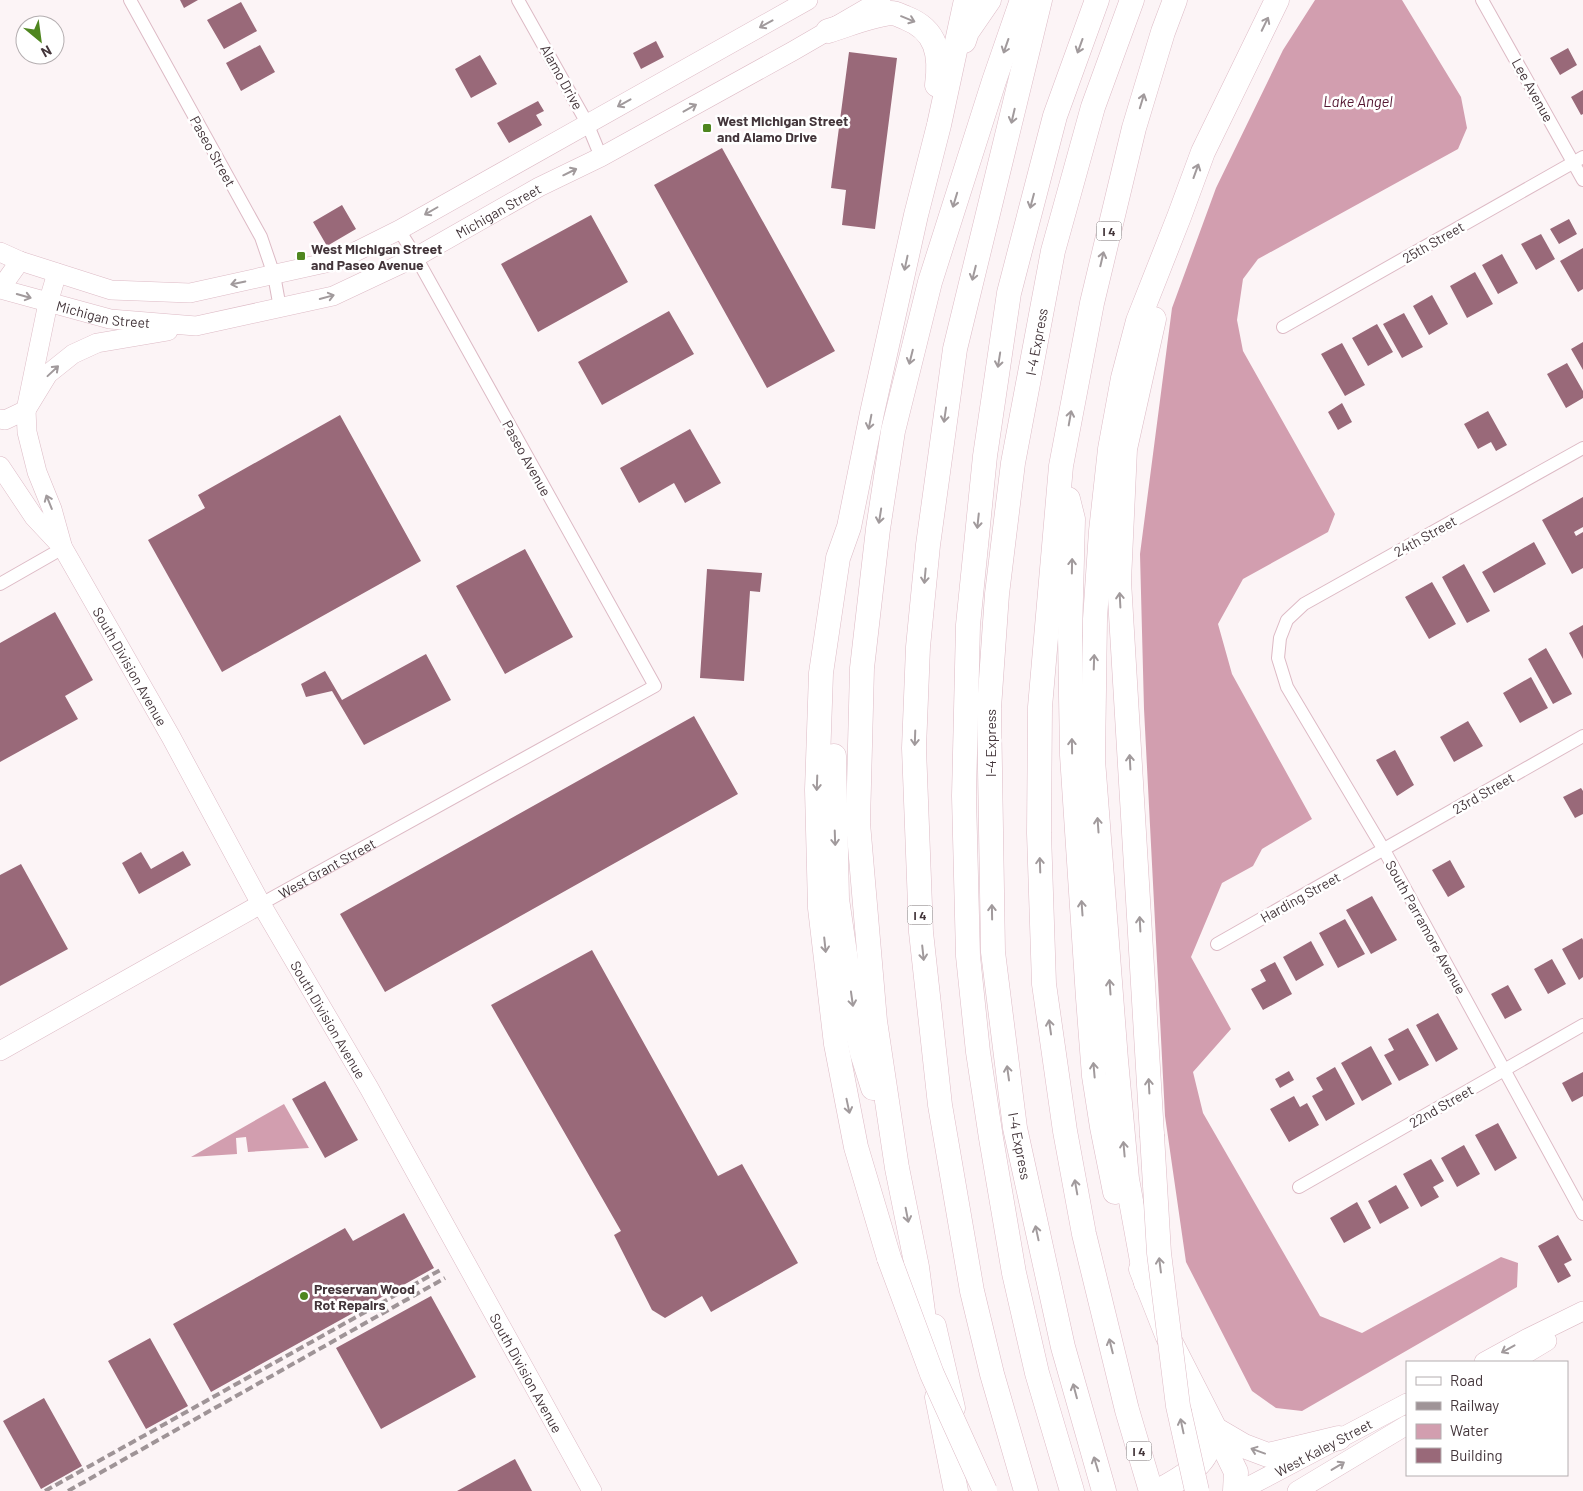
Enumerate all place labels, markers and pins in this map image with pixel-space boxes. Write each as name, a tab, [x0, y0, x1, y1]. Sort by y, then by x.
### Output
place label: West Michigan Street and Alamo Drive	[717, 112, 848, 145]
marker: West Michigan Street and Alamo Drive	[701, 122, 713, 134]
place label: West Michigan Street and Paseo Avenue	[311, 240, 442, 273]
marker: West Michigan Street and Paseo Avenue	[295, 250, 307, 262]
place label: Preservan Wood Rot Repairs	[314, 1280, 415, 1313]
marker: Preservan Wood Rot Repairs	[298, 1290, 310, 1302]

